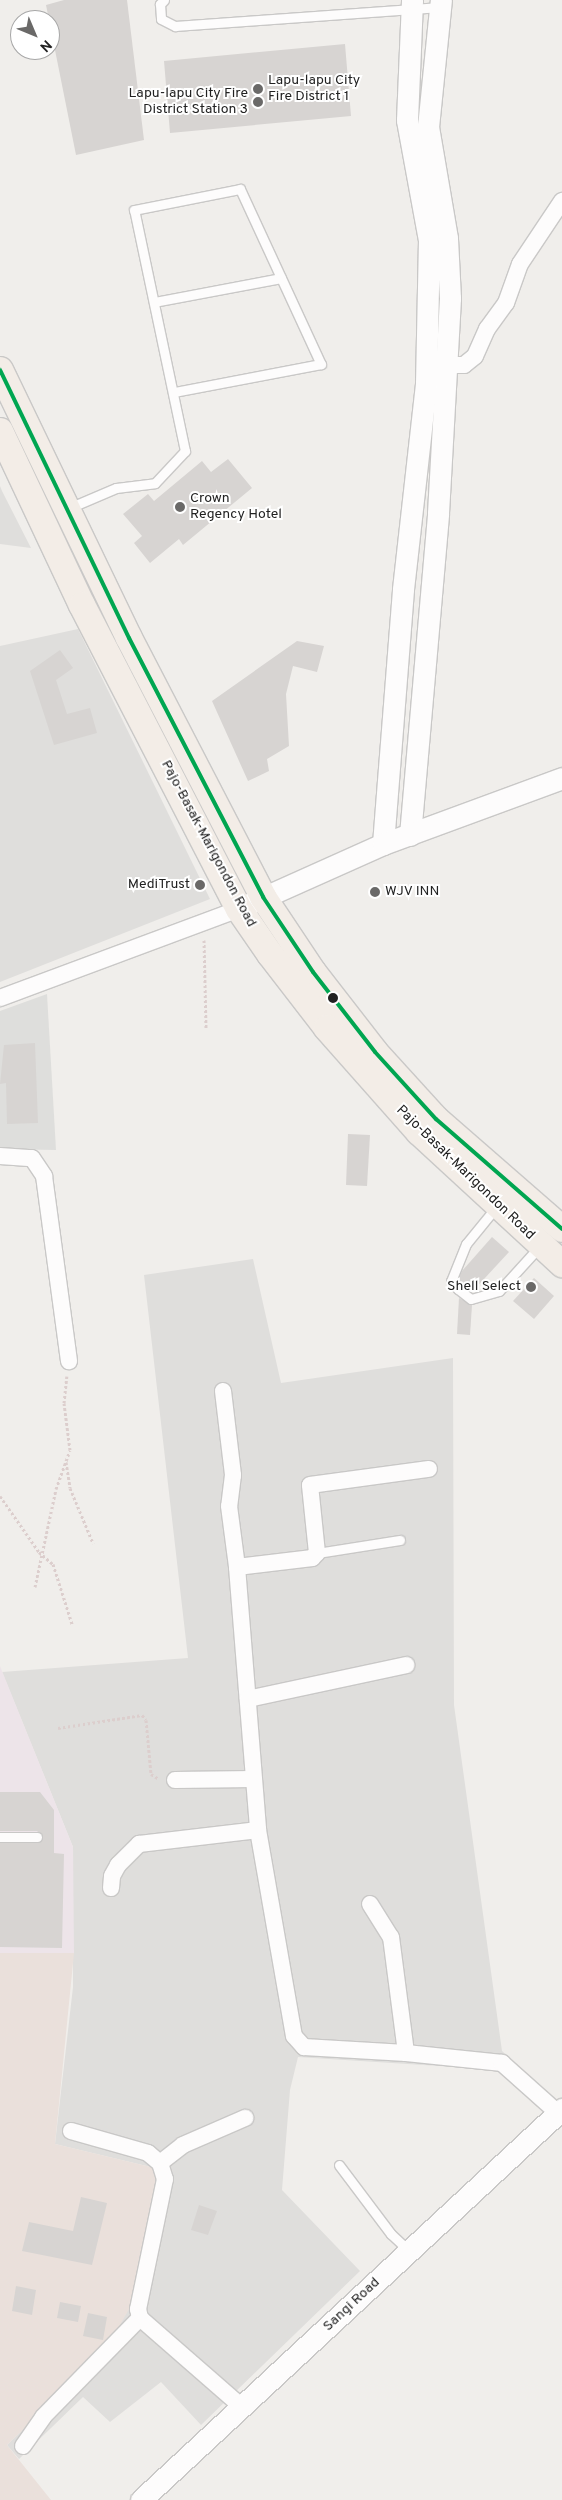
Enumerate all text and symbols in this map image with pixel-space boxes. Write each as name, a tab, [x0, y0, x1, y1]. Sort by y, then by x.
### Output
north arrow	[10, 10, 60, 60]
text: N	[36, 36, 55, 55]
place label: Lapu-lapu City Fire District 1	[268, 73, 360, 105]
marker: Lapu-lapu City Fire District 1	[252, 83, 264, 95]
place label: Lapu-lapu City Fire District Station 3	[129, 86, 248, 118]
marker: Lapu-lapu City Fire District Station 3	[252, 96, 264, 108]
place label: Crown Regency Hotel	[190, 491, 282, 524]
marker: Crown Regency Hotel	[174, 501, 186, 513]
street label: Pajo-Basak-Marigondon Road	[157, 758, 259, 930]
place label: MediTrust	[128, 877, 190, 893]
marker: MediTrust	[194, 879, 206, 891]
place label: WJV INN	[385, 884, 440, 900]
marker: WJV INN	[369, 886, 381, 898]
unlabelled marker	[328, 993, 338, 1003]
street label: Pajo-Basak-Marigondon Road	[392, 1102, 538, 1244]
place label: Shell Select	[447, 1279, 521, 1295]
marker: Shell Select	[525, 1281, 537, 1293]
street label: Sangi Road	[320, 2275, 384, 2335]

